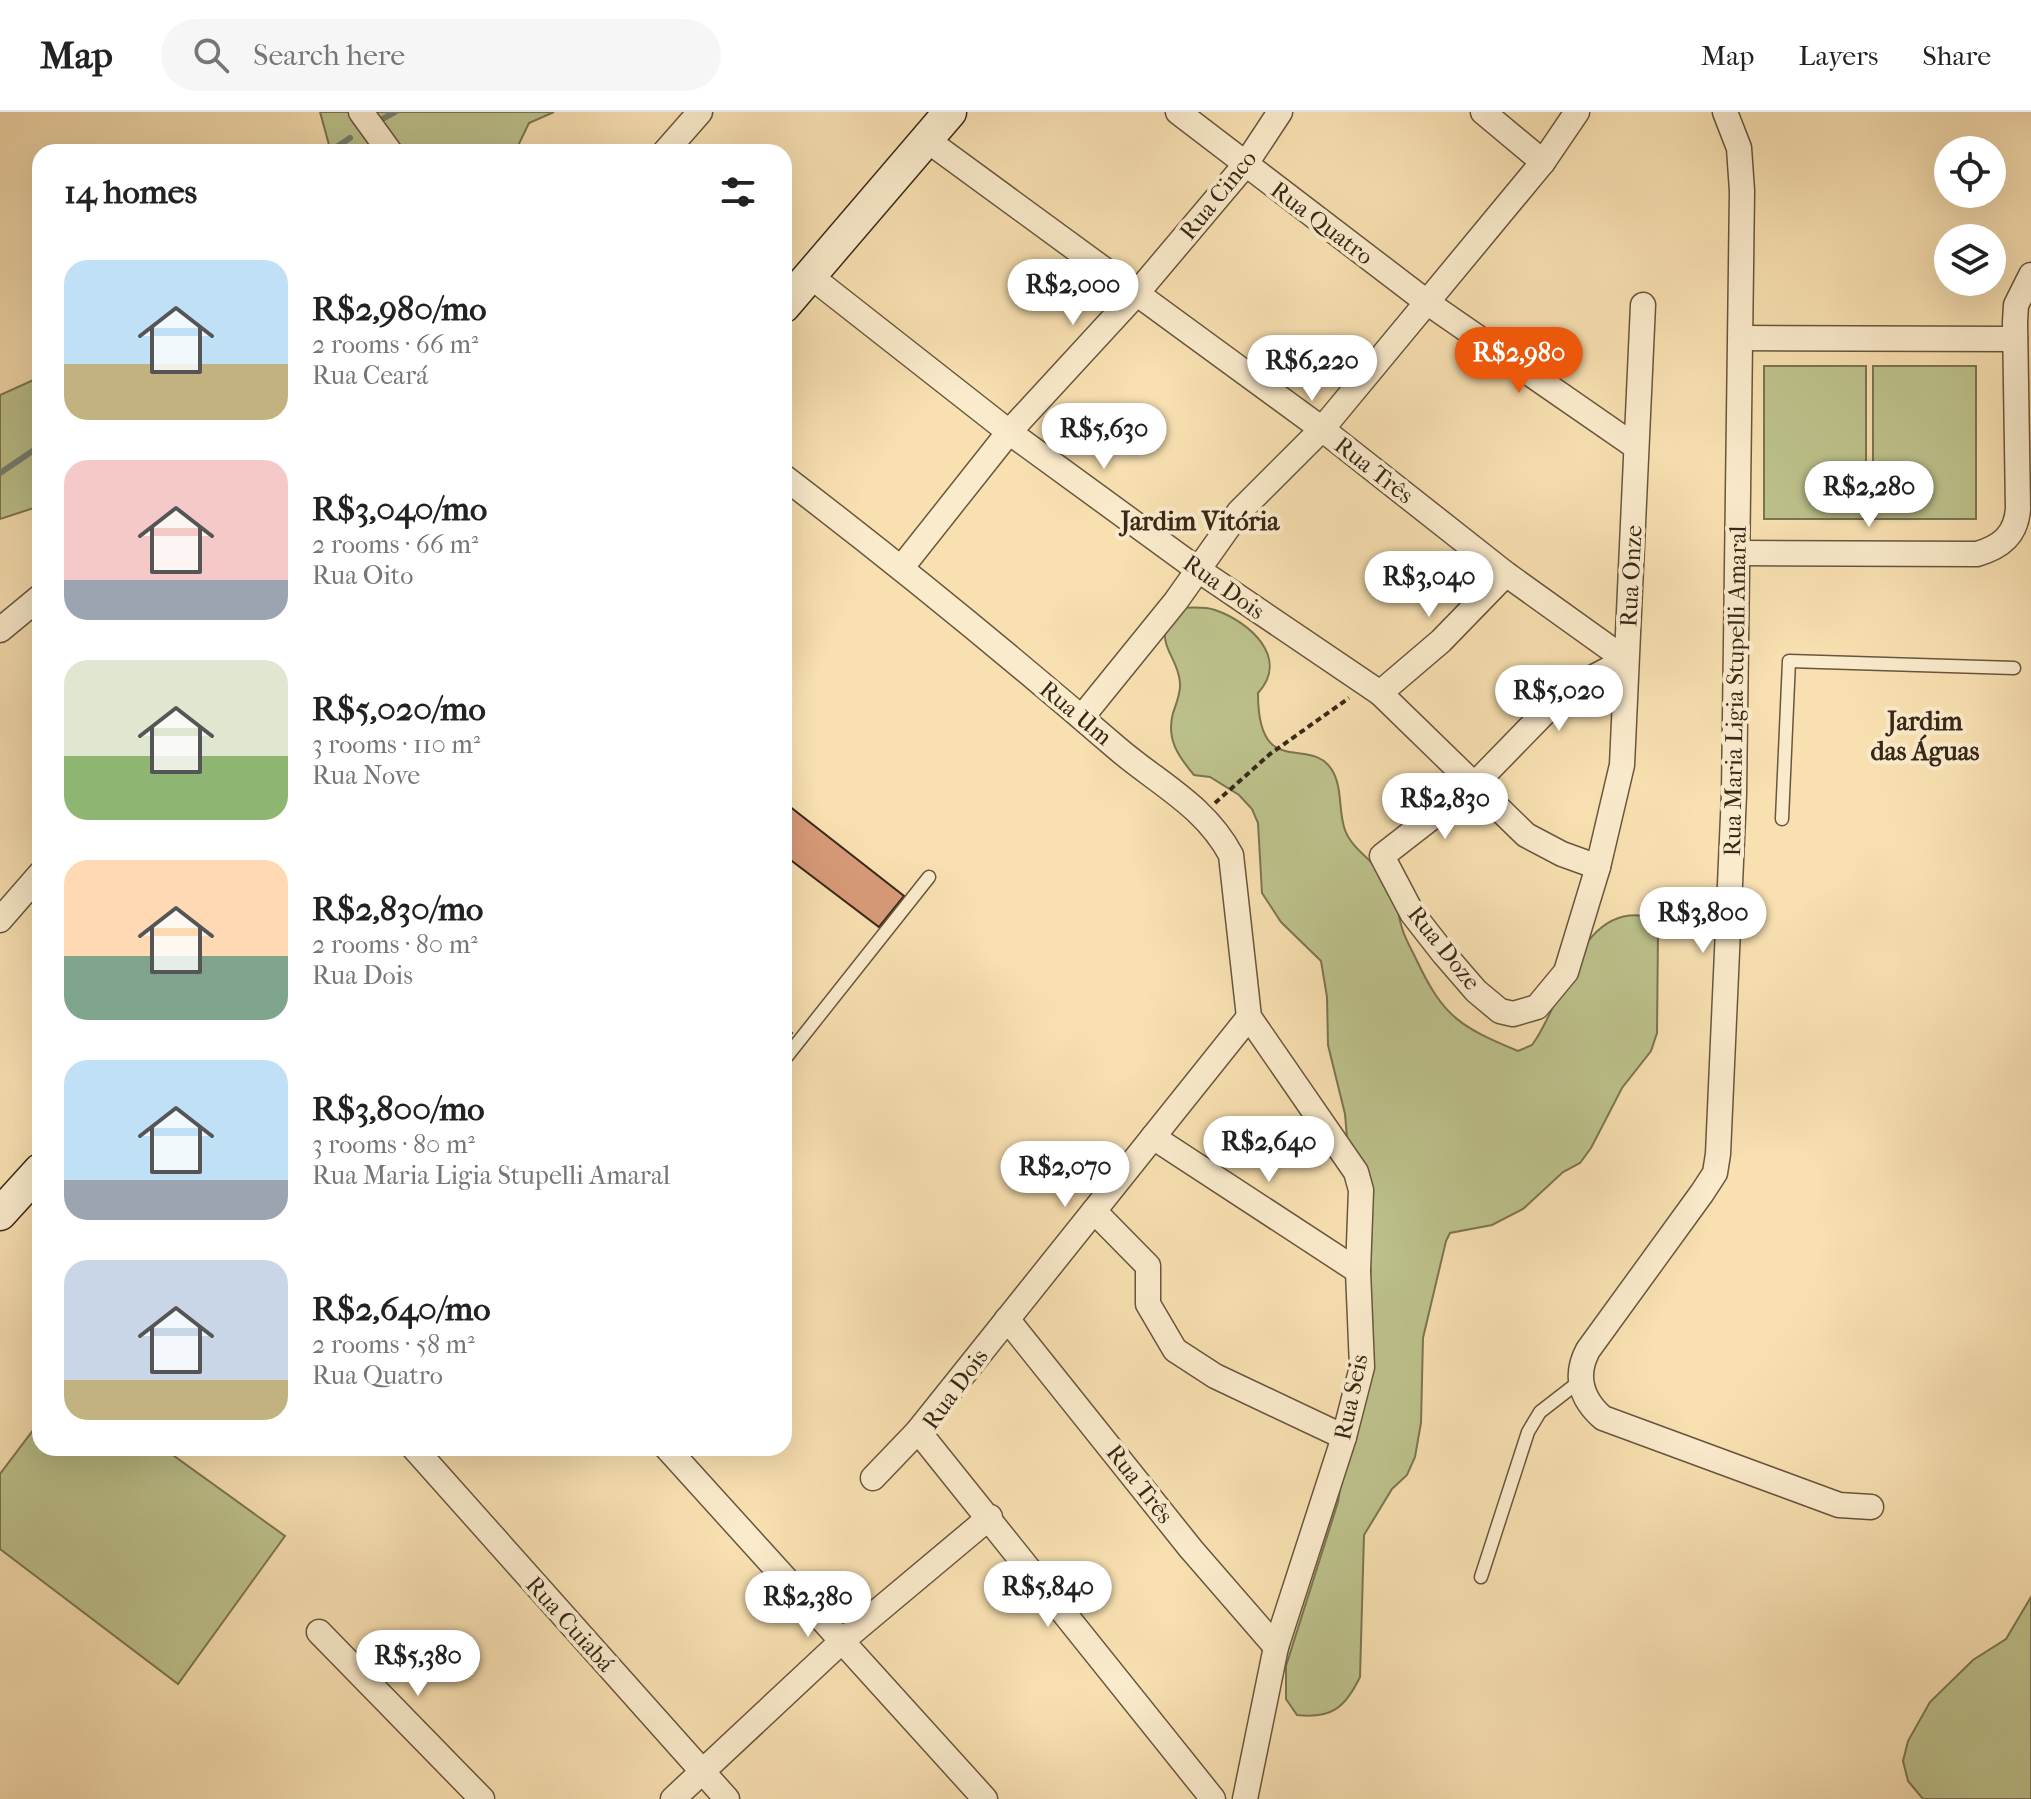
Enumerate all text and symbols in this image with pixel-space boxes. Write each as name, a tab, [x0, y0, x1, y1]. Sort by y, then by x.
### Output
search box	[161, 19, 721, 91]
text: Map	[40, 33, 113, 78]
icon: search	[189, 33, 233, 77]
text: Search here	[253, 38, 405, 73]
text: Map	[1701, 39, 1754, 72]
text: Layers	[1798, 39, 1878, 72]
text: Share	[1922, 39, 1991, 72]
map controls	[1934, 136, 2006, 296]
button: locate	[1934, 136, 2006, 208]
street label: Rua Cinco	[1174, 145, 1262, 245]
icon: filters	[716, 170, 760, 214]
text: 14 homes	[64, 172, 197, 212]
street label: Rua Quatro	[1265, 175, 1379, 271]
button: layers	[1934, 224, 2006, 296]
pin: R$2,000	[999, 259, 1147, 327]
text: R$2,000	[1026, 269, 1120, 300]
text: R$2,980/mo	[312, 289, 487, 329]
icon: home	[128, 292, 224, 388]
pin: R$2,980	[1445, 327, 1593, 395]
text: 2 rooms · 66 m²	[312, 329, 478, 360]
pin: R$6,220	[1238, 335, 1386, 403]
text: R$2,980	[1473, 337, 1565, 368]
text: R$6,220	[1265, 345, 1359, 376]
text: Rua Ceará	[312, 360, 428, 391]
pin: R$5,630	[1030, 403, 1178, 471]
text: R$5,630	[1060, 413, 1148, 444]
street label: Rua Três	[1329, 431, 1419, 509]
pin: R$2,280	[1795, 461, 1943, 529]
text: R$2,280	[1823, 471, 1915, 502]
text: R$3,040/mo	[312, 489, 487, 529]
icon: home	[128, 492, 224, 588]
district label: Jardim Vitória	[1118, 506, 1280, 537]
street label: Rua Onze	[1614, 524, 1648, 628]
street label: Rua Maria Ligia Stupelli Amaral	[1718, 525, 1752, 857]
text: 2 rooms · 66 m²	[312, 529, 478, 560]
street label: Rua Dois	[1178, 549, 1270, 625]
pin: R$3,040	[1355, 551, 1503, 619]
text: Rua Oito	[312, 560, 413, 591]
text: R$3,040	[1383, 561, 1475, 592]
pin: R$5,020	[1485, 665, 1633, 733]
street label: Rua Um	[1034, 675, 1118, 751]
text: R$5,020	[1513, 675, 1605, 706]
text: R$5,020/mo	[312, 689, 486, 729]
icon: home	[128, 692, 224, 788]
district label: Jardim das Águas	[1871, 706, 1980, 767]
text: 3 rooms · 110 m²	[312, 729, 480, 760]
text: Rua Nove	[312, 760, 420, 791]
pin: R$2,830	[1371, 773, 1519, 841]
text: R$2,830	[1400, 783, 1490, 814]
pin: R$3,800	[1629, 887, 1777, 955]
text: R$2,830/mo	[312, 889, 483, 929]
icon: home	[128, 892, 224, 988]
text: R$3,800	[1658, 897, 1748, 928]
street label: Rua Doze	[1402, 900, 1486, 996]
text: 2 rooms · 80 m²	[312, 929, 478, 960]
text: Rua Dois	[312, 960, 413, 991]
text: R$3,800/mo	[312, 1089, 485, 1129]
icon: home	[128, 1092, 224, 1188]
pin: R$2,640	[1195, 1116, 1343, 1184]
text: R$2,640	[1221, 1126, 1317, 1157]
text: 3 rooms · 80 m²	[312, 1129, 475, 1160]
pin: R$2,070	[991, 1141, 1139, 1209]
text: R$2,070	[1018, 1151, 1112, 1182]
text: Rua Maria Ligia Stupelli Amaral	[312, 1160, 670, 1191]
text: R$2,640/mo	[312, 1289, 490, 1329]
icon: home	[128, 1292, 224, 1388]
text: 2 rooms · 58 m²	[312, 1329, 475, 1360]
street label: Rua Dois	[916, 1343, 994, 1435]
street label: Rua Seis	[1328, 1351, 1374, 1442]
text: Rua Quatro	[312, 1360, 443, 1391]
street label: Rua Três	[1101, 1439, 1179, 1529]
pin: R$5,840	[974, 1561, 1122, 1629]
street label: Rua Cuiabá	[520, 1571, 621, 1678]
pin: R$2,380	[734, 1571, 882, 1639]
text: R$5,840	[1002, 1571, 1094, 1602]
text: R$2,380	[763, 1581, 853, 1612]
pin: R$5,380	[344, 1630, 492, 1698]
text: R$5,380	[374, 1640, 462, 1671]

